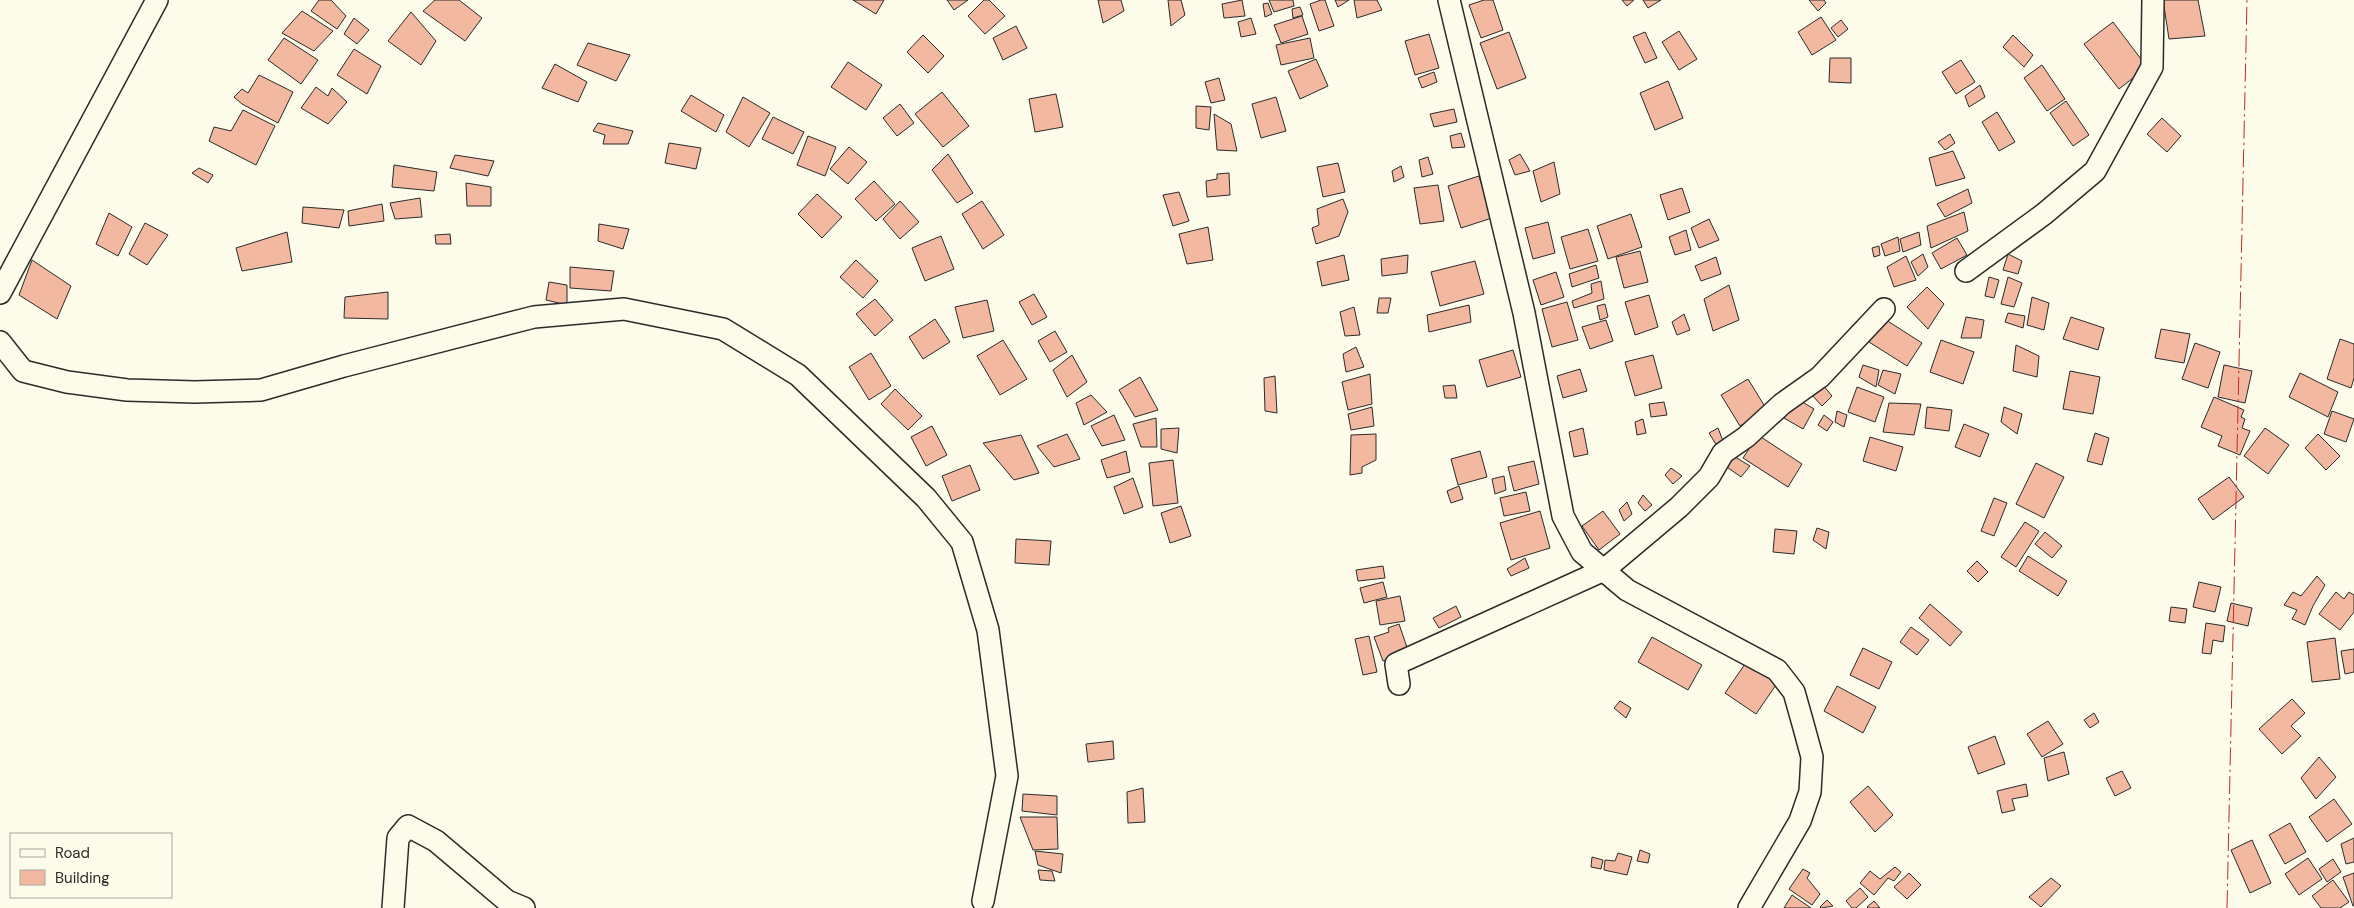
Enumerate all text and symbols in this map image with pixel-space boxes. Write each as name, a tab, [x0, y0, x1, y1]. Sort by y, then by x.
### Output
legend	[10, 833, 172, 898]
text: Road	[55, 843, 90, 863]
text: Building	[55, 868, 110, 888]

